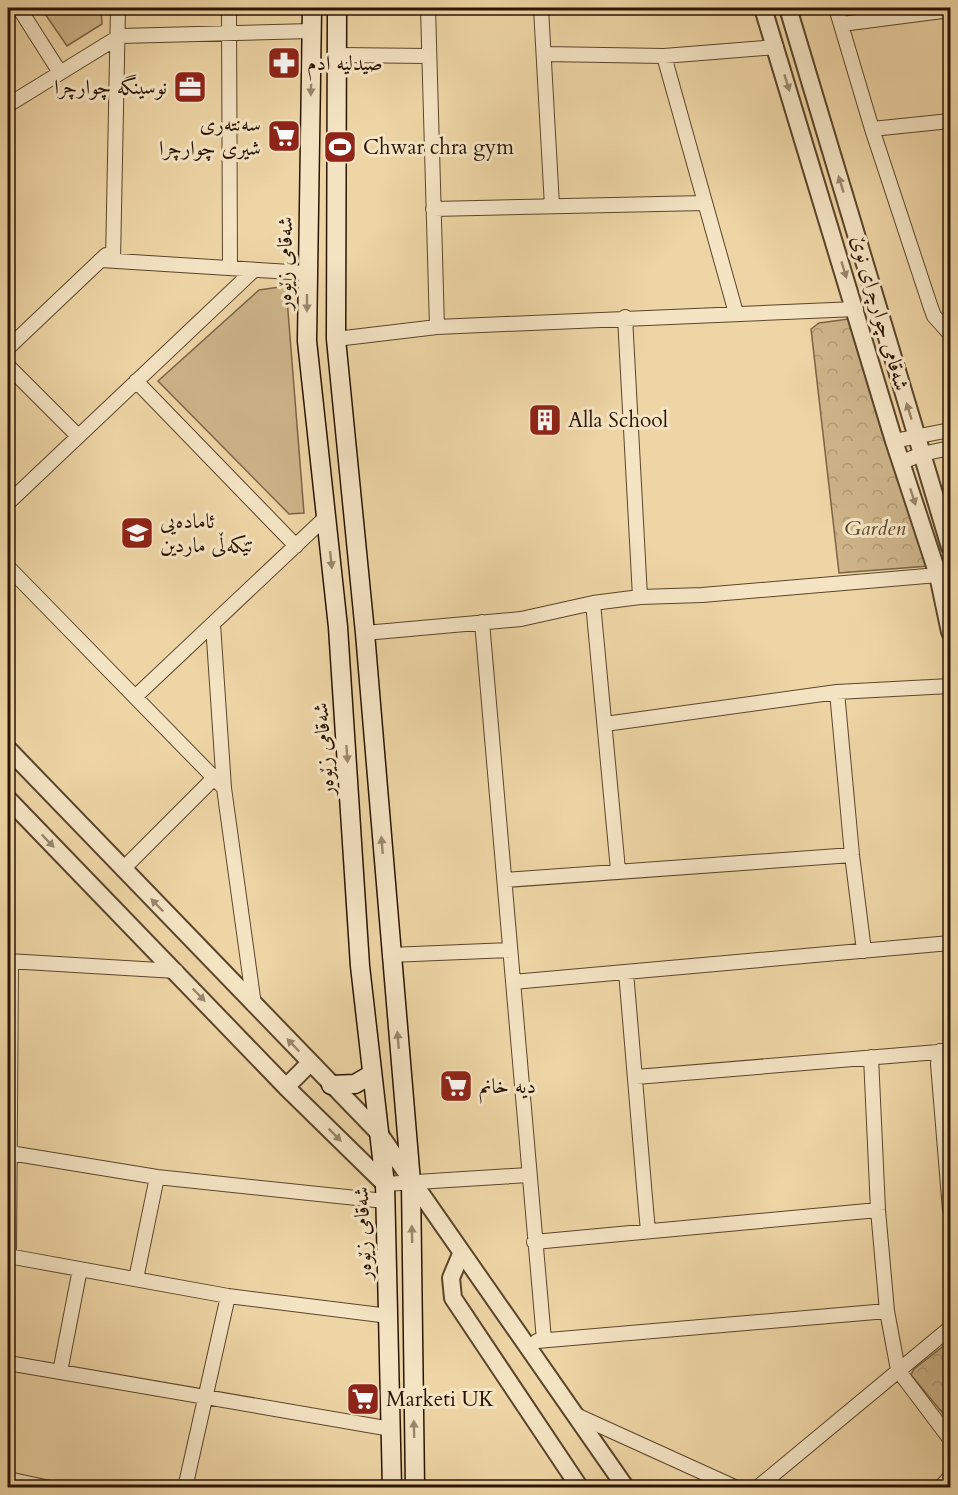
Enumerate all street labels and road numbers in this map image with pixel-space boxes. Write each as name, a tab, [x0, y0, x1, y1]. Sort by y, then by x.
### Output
street label: شەقامی زێوەر	[270, 216, 300, 312]
street label: شەقامی چوارچرای نوێ	[844, 232, 916, 394]
street label: شەقامی زێوەر	[306, 702, 342, 798]
street label: شەقامی زێوەر	[347, 1186, 379, 1282]

